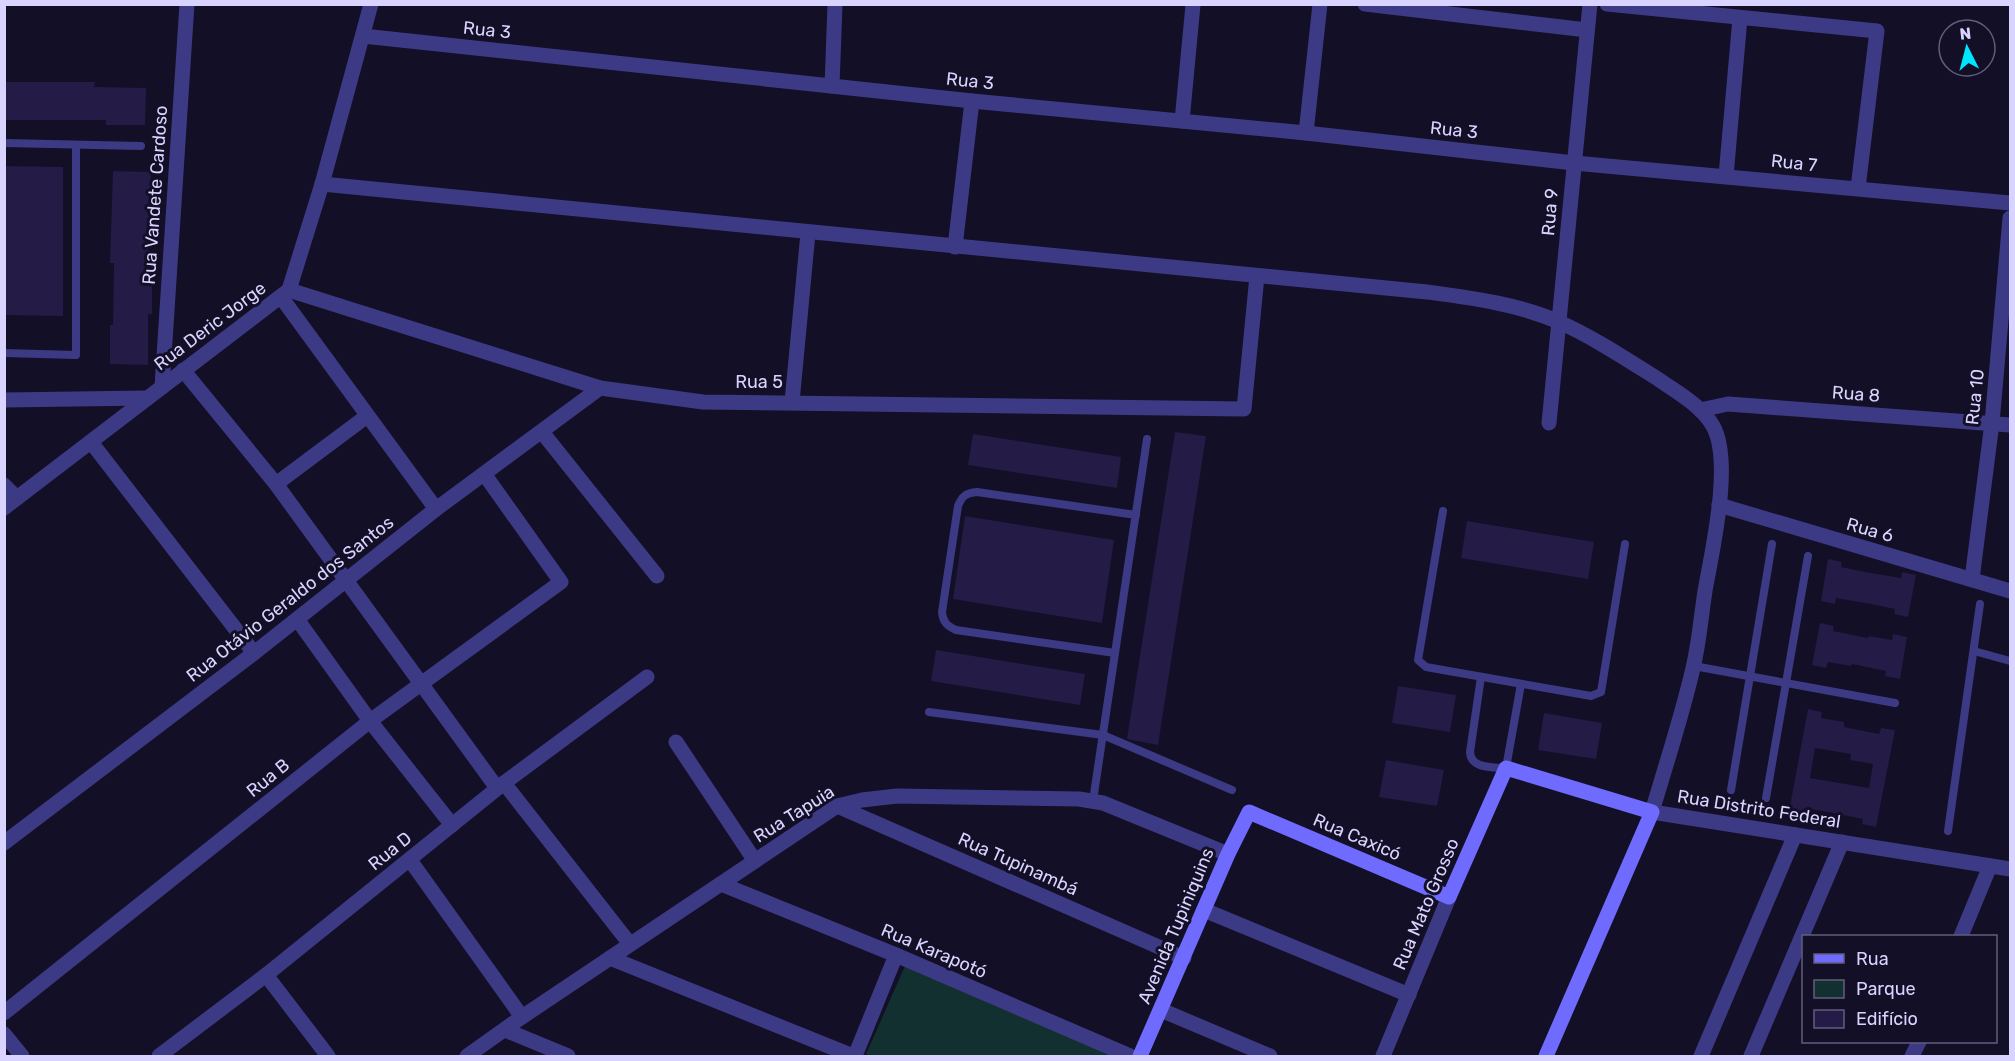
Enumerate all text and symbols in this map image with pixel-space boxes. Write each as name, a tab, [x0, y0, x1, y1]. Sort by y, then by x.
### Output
street label: Rua 3	[462, 17, 512, 43]
north arrow	[1937, 18, 1997, 78]
text: N	[1959, 24, 1972, 44]
street label: Rua 3	[945, 68, 995, 94]
street label: Rua Vandete Cardoso	[138, 105, 172, 285]
street label: Rua 3	[1429, 117, 1479, 143]
street label: Rua 7	[1770, 150, 1818, 176]
street label: Rua 9	[1537, 187, 1563, 237]
street label: Rua Deric Jorge	[150, 277, 270, 375]
street label: Rua 10	[1961, 368, 1989, 426]
street label: Rua 5	[735, 371, 783, 393]
street label: Rua 8	[1831, 381, 1881, 407]
street label: Rua Otávio Geraldo dos Santos	[182, 511, 398, 687]
street label: Rua 6	[1844, 513, 1896, 547]
street label: Rua B	[242, 754, 294, 802]
street label: Rua Tapuia	[750, 781, 838, 847]
street label: Rua Distrito Federal	[1676, 785, 1842, 833]
street label: Rua Caxicó	[1310, 809, 1404, 865]
street label: Rua D	[364, 827, 416, 875]
street label: Rua Tupinambá	[955, 828, 1081, 900]
street label: Rua Mato Grosso	[1388, 835, 1464, 973]
street label: Avenida Tupiniquins	[1133, 845, 1219, 1007]
street label: Rua Karapotó	[878, 919, 990, 983]
legend	[1802, 935, 1997, 1043]
text: Rua	[1856, 948, 1889, 970]
text: Parque	[1856, 978, 1916, 1000]
text: Edifício	[1856, 1008, 1918, 1030]

